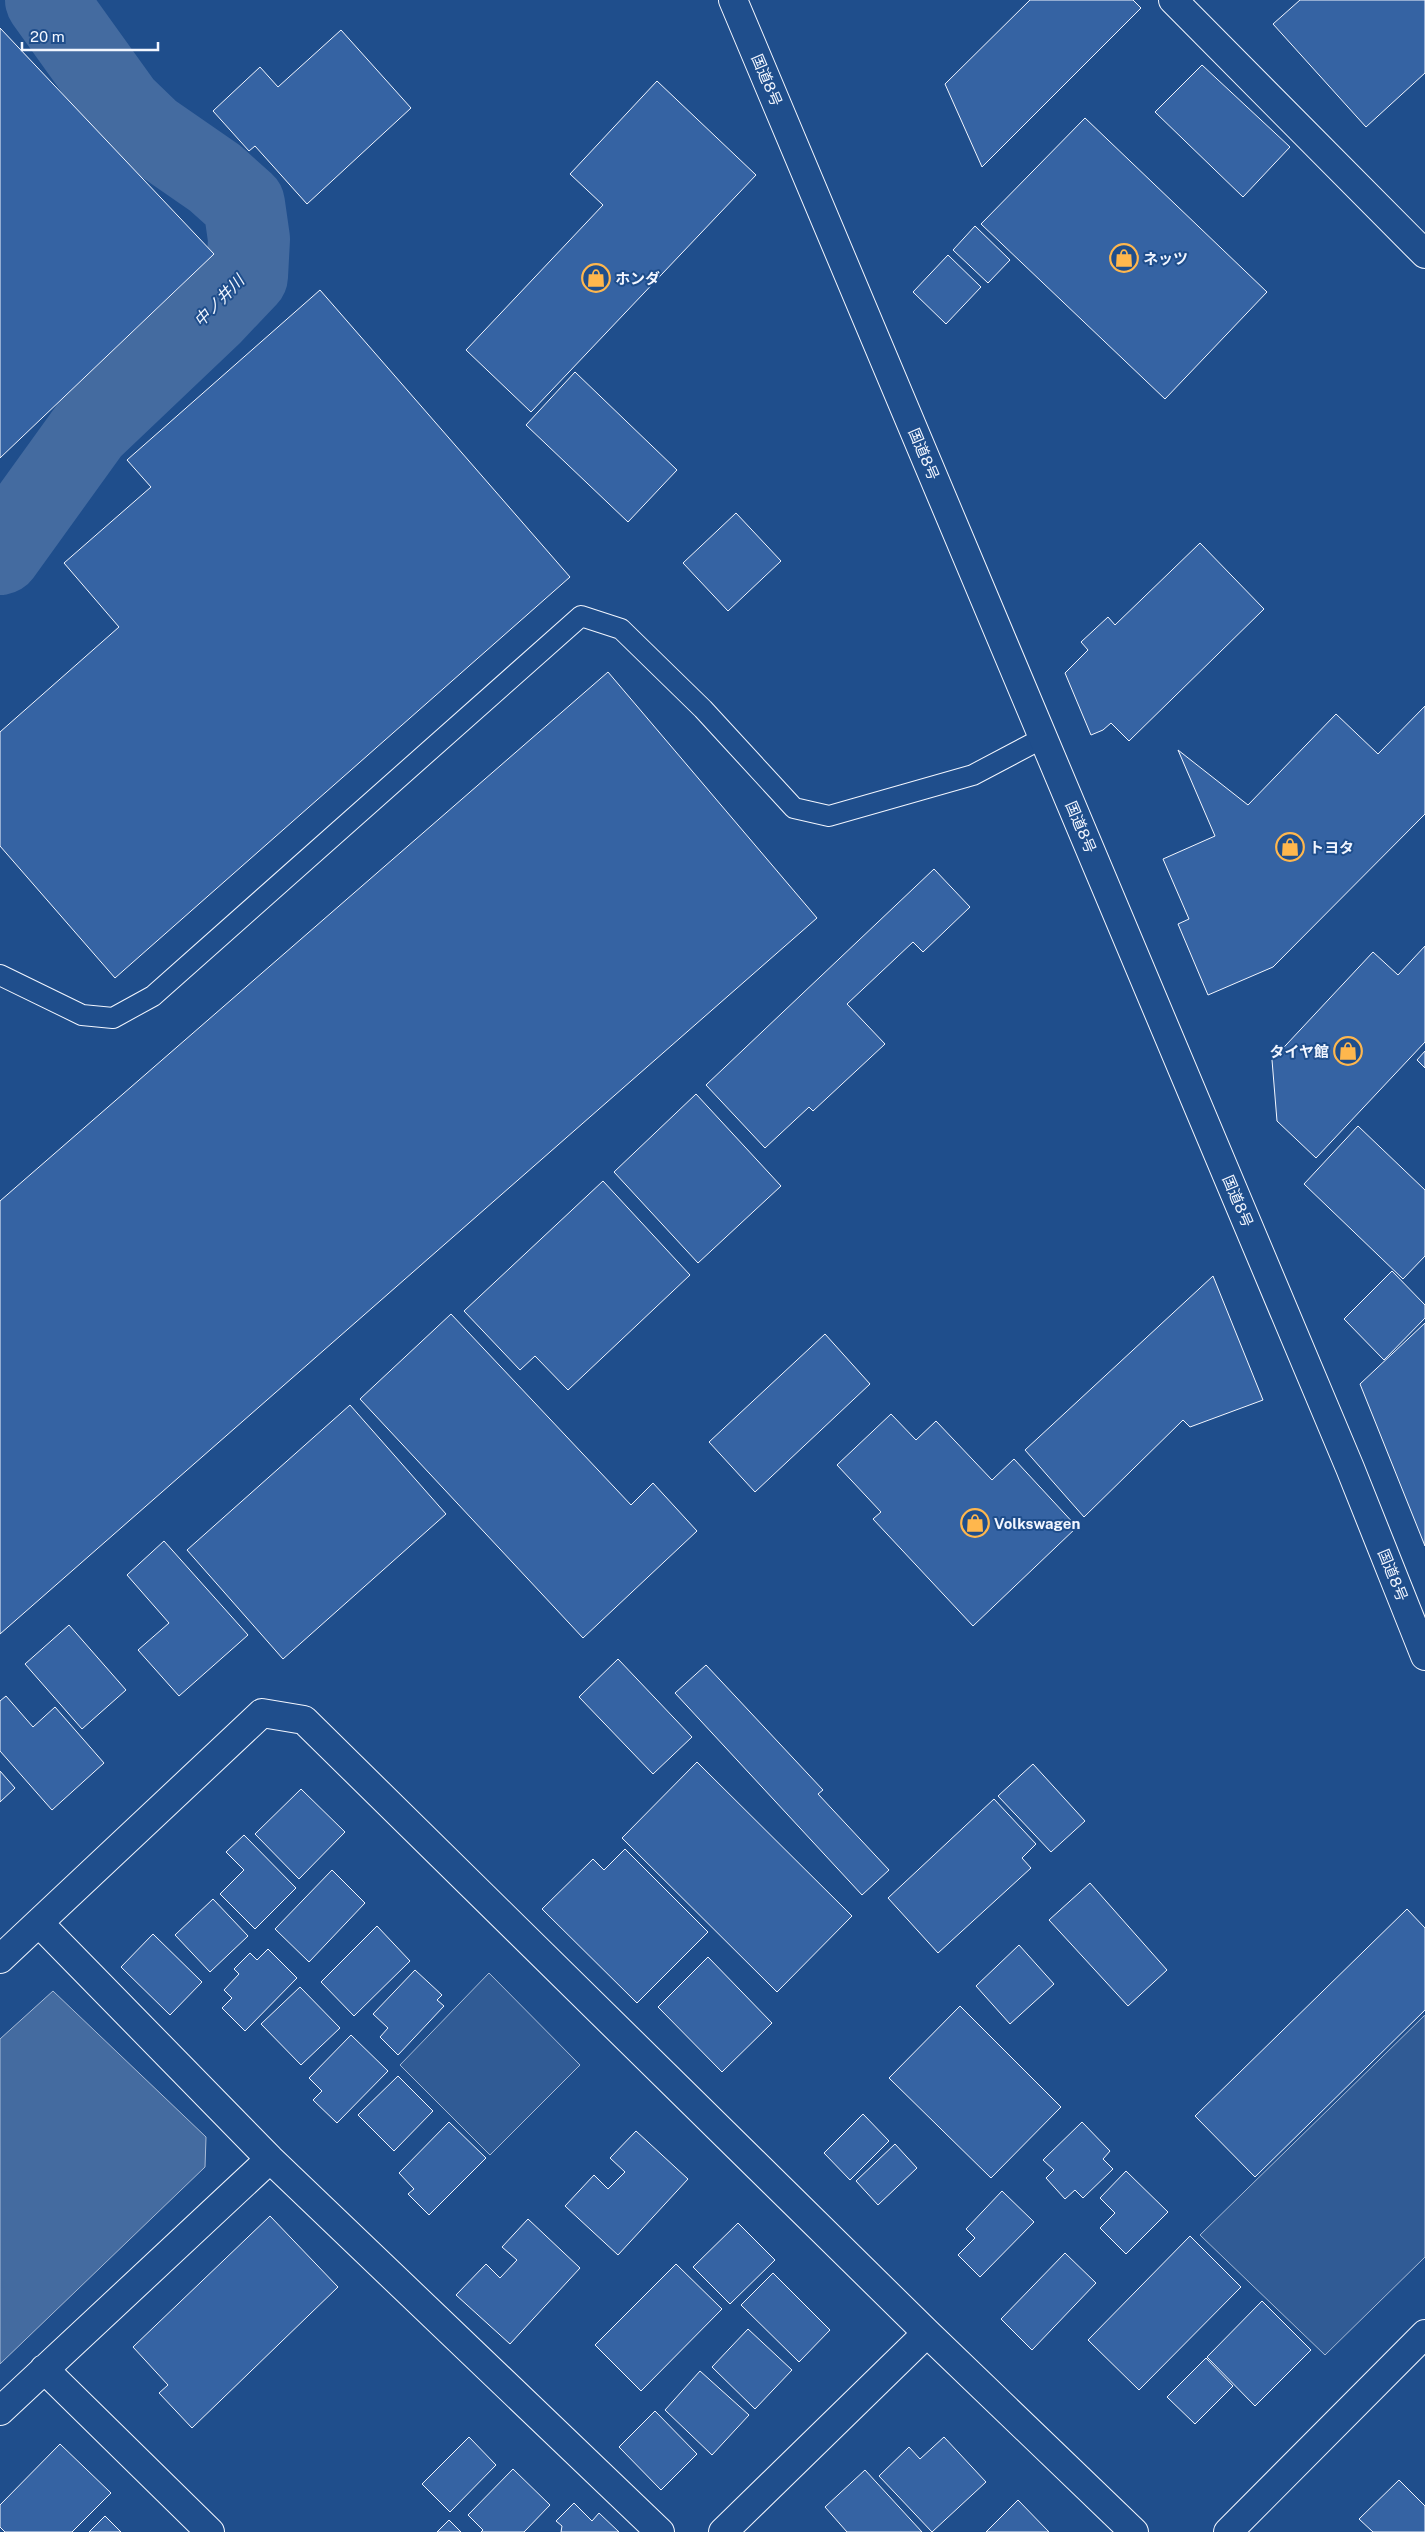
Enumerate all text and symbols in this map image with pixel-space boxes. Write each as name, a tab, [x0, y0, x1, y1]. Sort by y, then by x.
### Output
scale bar	[22, 20, 159, 52]
text: 20 m	[30, 28, 65, 45]
street label: 国道8号	[748, 51, 786, 109]
shop icon: ネッツ	[1109, 243, 1139, 273]
place label: ネッツ	[1143, 250, 1188, 267]
shop icon: ホンダ	[581, 263, 611, 293]
water label: 中ノ井川	[190, 270, 249, 331]
place label: ホンダ	[615, 270, 660, 287]
street label: 国道8号	[905, 425, 943, 483]
street label: 国道8号	[1062, 798, 1100, 856]
shop icon: トヨタ	[1275, 832, 1305, 862]
place label: トヨタ	[1309, 839, 1354, 856]
shop icon: タイヤ館	[1333, 1036, 1363, 1066]
place label: タイヤ館	[1269, 1043, 1329, 1060]
street label: 国道8号	[1219, 1172, 1257, 1230]
shop icon: Volkswagen	[960, 1508, 990, 1538]
place label: Volkswagen	[994, 1515, 1080, 1532]
street label: 国道8号	[1375, 1546, 1411, 1604]

